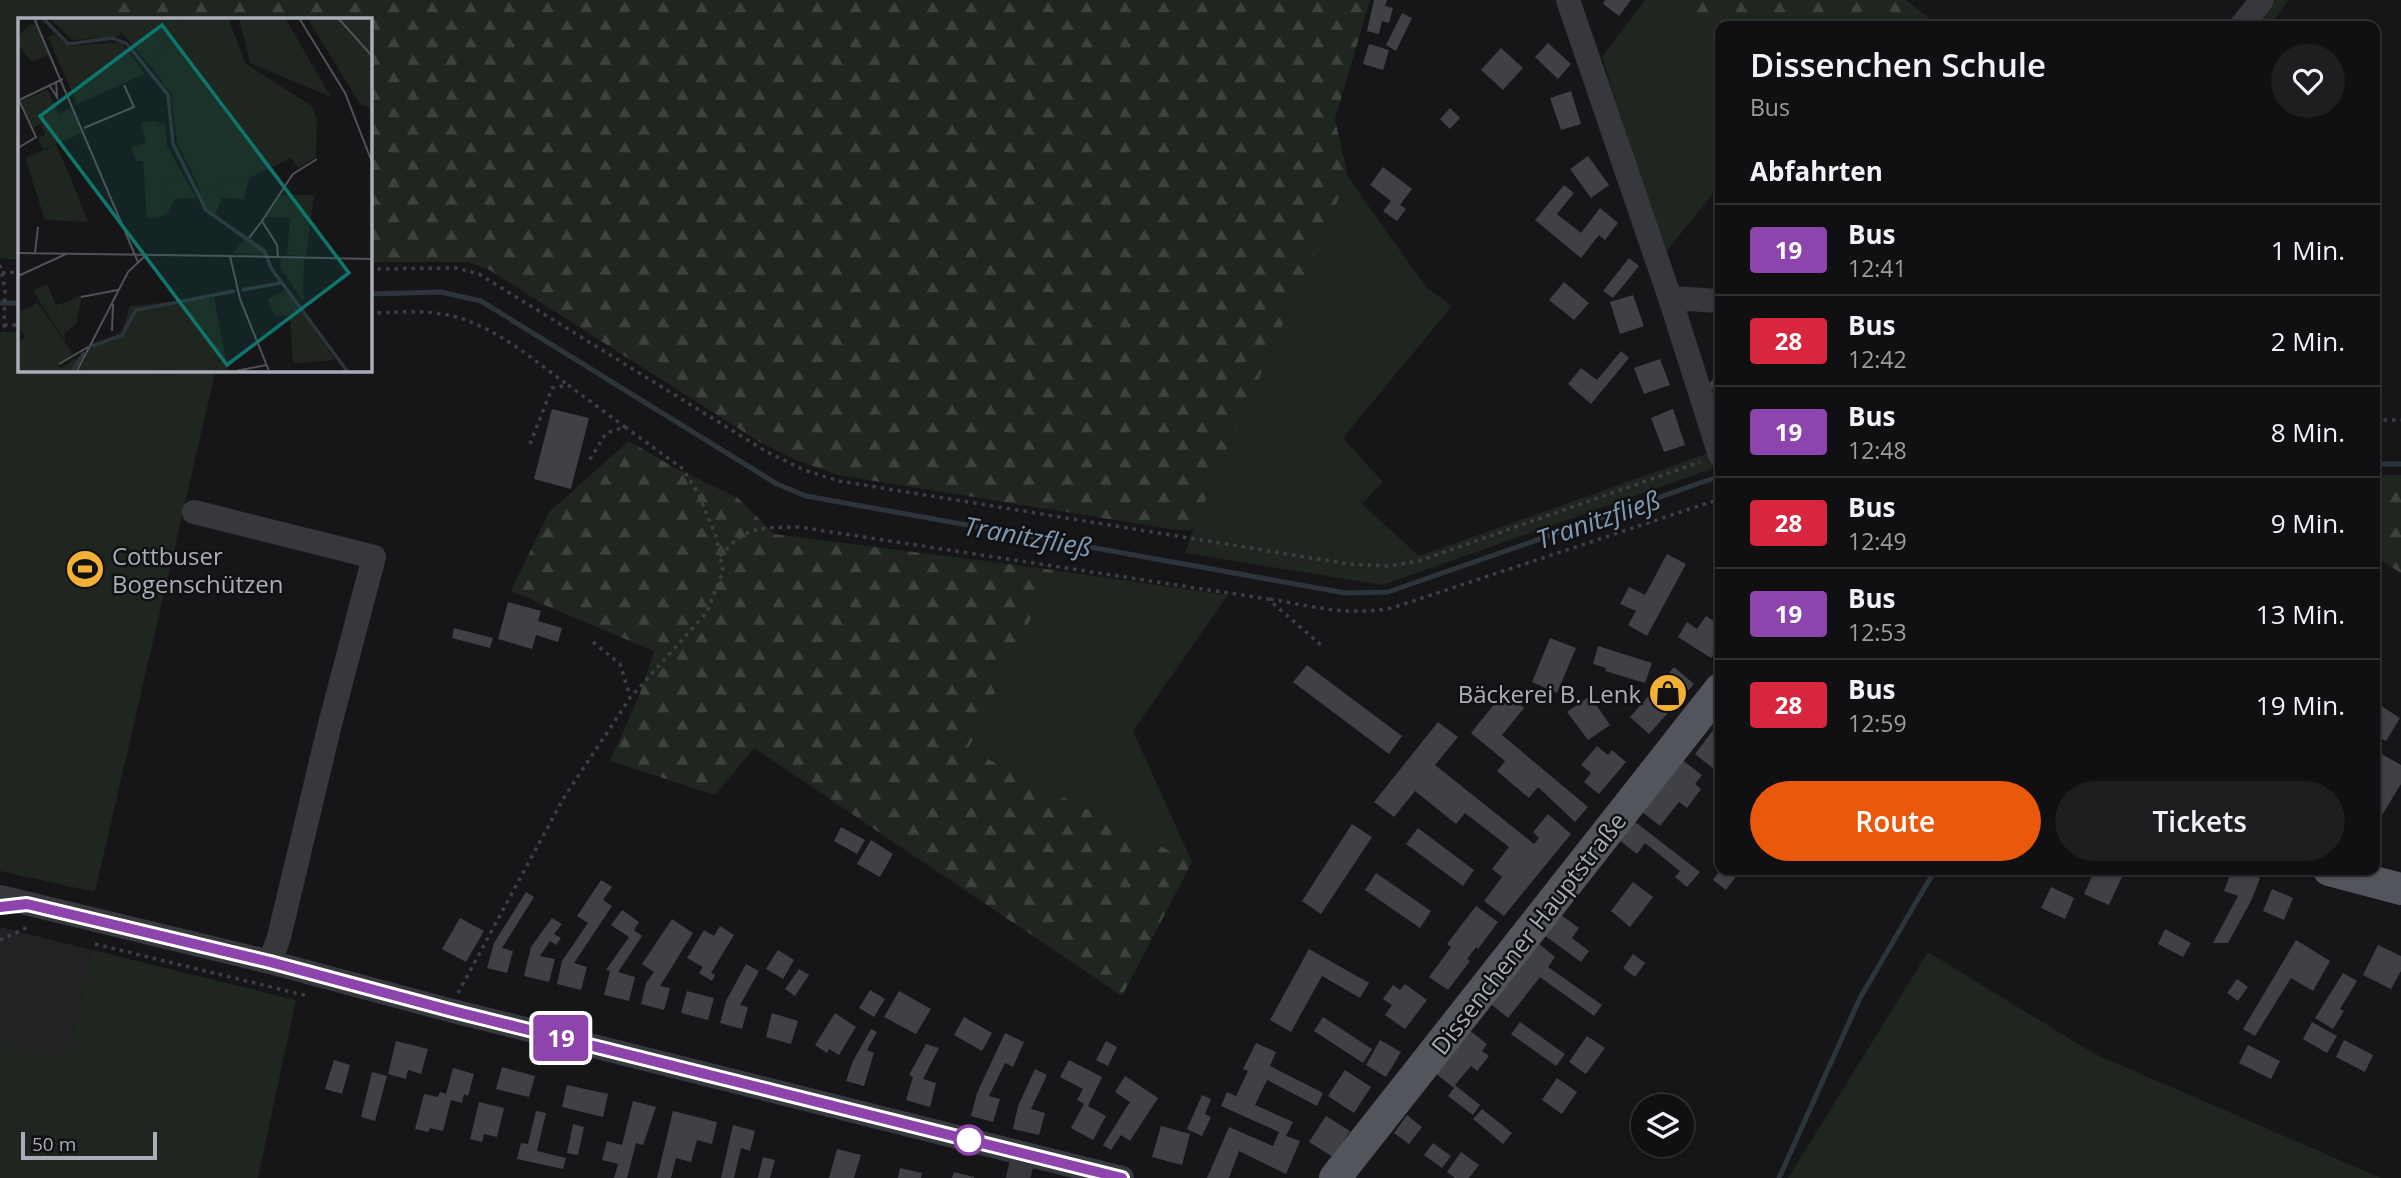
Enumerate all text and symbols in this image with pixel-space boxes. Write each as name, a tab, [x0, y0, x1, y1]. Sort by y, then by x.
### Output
inset map	[18, 18, 371, 371]
text: Dissenchen Schule	[1750, 42, 2046, 87]
button: heart	[2271, 44, 2345, 118]
text: Bus	[1750, 91, 1790, 123]
text: Abfahrten	[1750, 153, 1883, 189]
text: Bus	[1848, 216, 1895, 252]
text: 1 Min.	[2271, 232, 2345, 268]
text: 19	[1775, 233, 1802, 266]
text: 12:41	[1848, 252, 1907, 284]
text: Bus	[1848, 307, 1895, 343]
text: 2 Min.	[2271, 323, 2345, 359]
text: 28	[1775, 324, 1802, 357]
text: 12:42	[1848, 343, 1907, 375]
text: Bus	[1848, 398, 1895, 434]
text: 8 Min.	[2271, 414, 2345, 450]
text: 19	[1775, 415, 1802, 448]
text: 12:48	[1848, 434, 1907, 466]
water label: Tranitzfließ	[1531, 481, 1665, 557]
text: Bus	[1848, 489, 1895, 525]
text: 9 Min.	[2271, 505, 2345, 541]
text: 28	[1775, 506, 1802, 539]
water label: Tranitzfließ	[961, 507, 1095, 565]
text: 12:49	[1848, 525, 1907, 557]
place label: Cottbuser Bogenschützen	[112, 539, 284, 600]
sports icon: Cottbuser Bogenschützen	[64, 548, 106, 590]
text: Bus	[1848, 580, 1895, 616]
text: 13 Min.	[2256, 596, 2345, 632]
text: 19	[1775, 597, 1802, 630]
text: 12:53	[1848, 616, 1907, 648]
text: Bus	[1848, 671, 1895, 707]
shop icon: Bäckerei B. Lenk	[1647, 672, 1689, 714]
place label: Bäckerei B. Lenk	[1458, 677, 1641, 710]
text: 19 Min.	[2256, 687, 2345, 723]
text: 28	[1775, 688, 1802, 721]
text: 12:59	[1848, 707, 1907, 739]
button: Route	[1750, 781, 2041, 861]
button: Tickets	[2055, 781, 2345, 861]
street label: Dissenchener Hauptstraße	[1423, 805, 1633, 1061]
line badge: 19	[530, 1015, 592, 1061]
text: 19	[547, 1021, 575, 1054]
map controls	[1631, 1094, 1694, 1157]
button: layers	[1631, 1094, 1694, 1157]
unlabelled marker	[954, 1125, 984, 1155]
scale bar	[21, 1129, 158, 1161]
text: 50 m	[32, 1131, 76, 1157]

